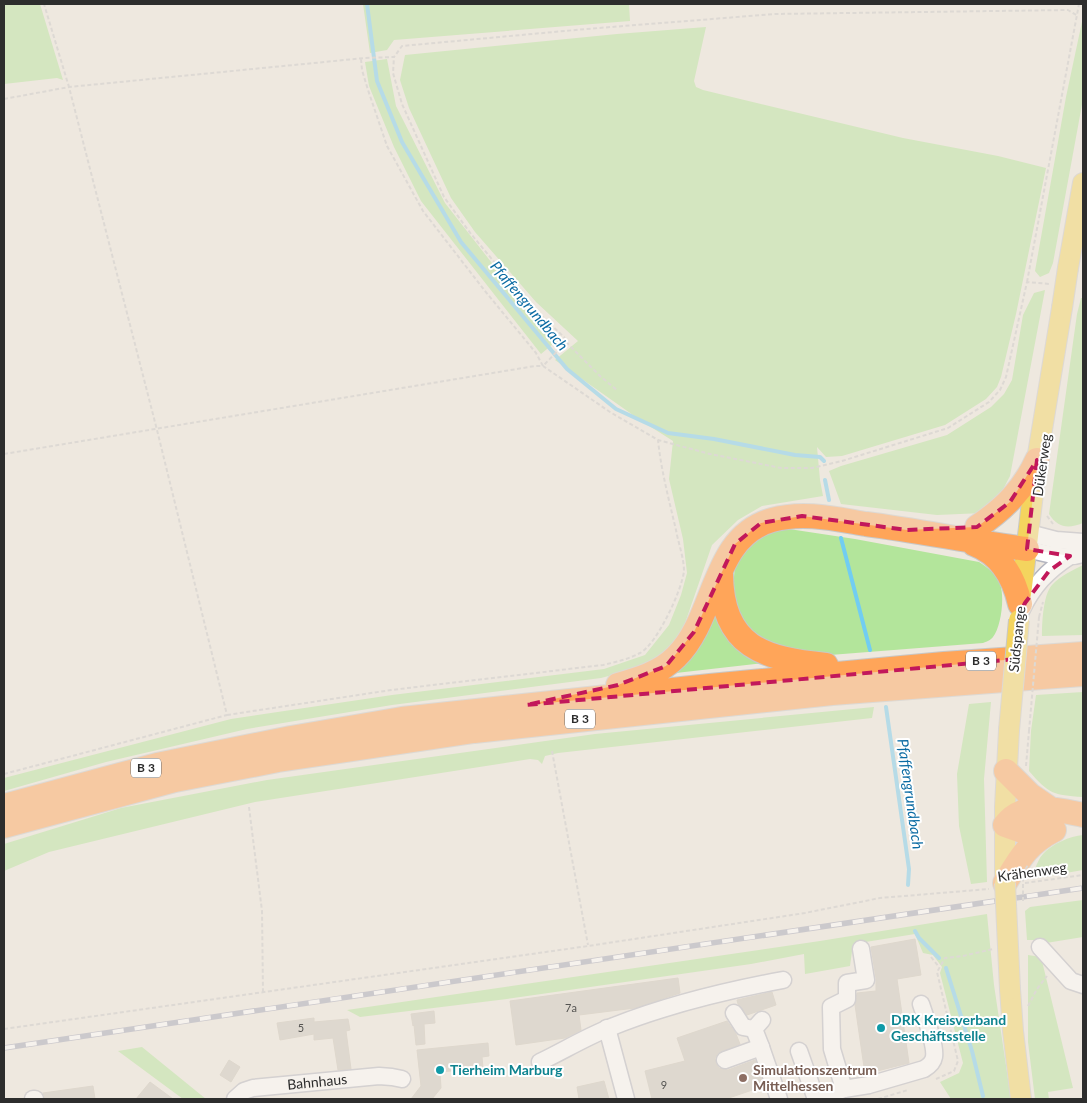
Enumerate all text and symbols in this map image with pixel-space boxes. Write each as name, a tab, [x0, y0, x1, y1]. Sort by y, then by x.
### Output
water label: Pfaffengrundbach	[487, 257, 572, 354]
street label: Dükerweg	[1029, 432, 1054, 497]
street label: Südspange	[1005, 605, 1028, 673]
road number: B 3	[966, 651, 996, 670]
road number: B 3	[565, 710, 595, 729]
water label: Pfaffengrundbach	[894, 738, 928, 850]
road number: B 3	[131, 758, 161, 778]
street label: Krähenweg	[996, 858, 1068, 885]
house number: 7a	[565, 1001, 577, 1014]
place label: DRK Kreisverband Geschäftsstelle	[891, 1011, 1006, 1044]
house number: 5	[298, 1021, 304, 1034]
marker: DRK Kreisverband Geschäftsstelle	[875, 1022, 887, 1034]
place label: Tierheim Marburg	[450, 1061, 563, 1078]
place label: Simulationszentrum Mittelhessen	[753, 1061, 877, 1094]
marker: Tierheim Marburg	[434, 1064, 446, 1076]
street label: Bahnhaus	[286, 1070, 348, 1093]
marker: Simulationszentrum Mittelhessen	[737, 1072, 749, 1084]
house number: 9	[661, 1078, 667, 1091]

